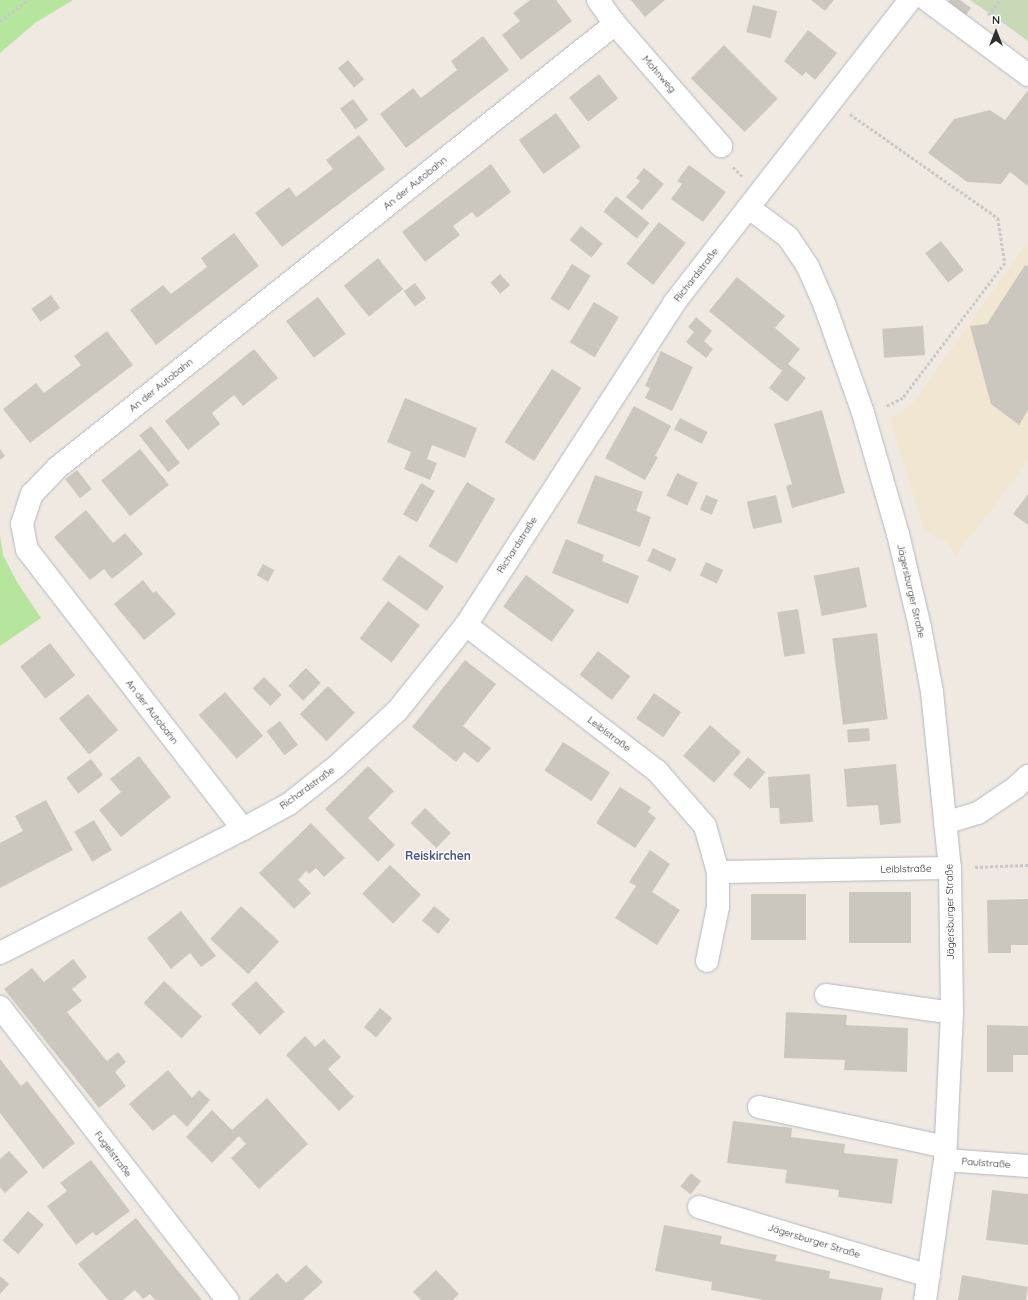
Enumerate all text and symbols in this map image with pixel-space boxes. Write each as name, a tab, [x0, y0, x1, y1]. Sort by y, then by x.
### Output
north arrow	[976, 12, 1016, 52]
text: N	[992, 13, 1000, 27]
street label: Mohnweg	[640, 53, 678, 95]
street label: An der Autobahn	[381, 154, 449, 212]
street label: Richardstraße	[671, 246, 721, 304]
street label: An der Autobahn	[127, 356, 195, 414]
street label: Richardstraße	[494, 514, 540, 576]
street label: Jägersburger Straße	[894, 543, 928, 639]
street label: An der Autobahn	[123, 677, 181, 747]
street label: Leiblstraße	[585, 714, 633, 754]
street label: Richardstraße	[277, 764, 337, 812]
district label: Reiskirchen	[405, 849, 471, 863]
street label: Leiblstraße	[880, 863, 932, 875]
street label: Jägersburger Straße	[943, 864, 957, 960]
street label: Fugelstraße	[92, 1129, 134, 1179]
street label: Paulstraße	[961, 1155, 1011, 1171]
street label: Jägersburger Straße	[766, 1221, 862, 1261]

